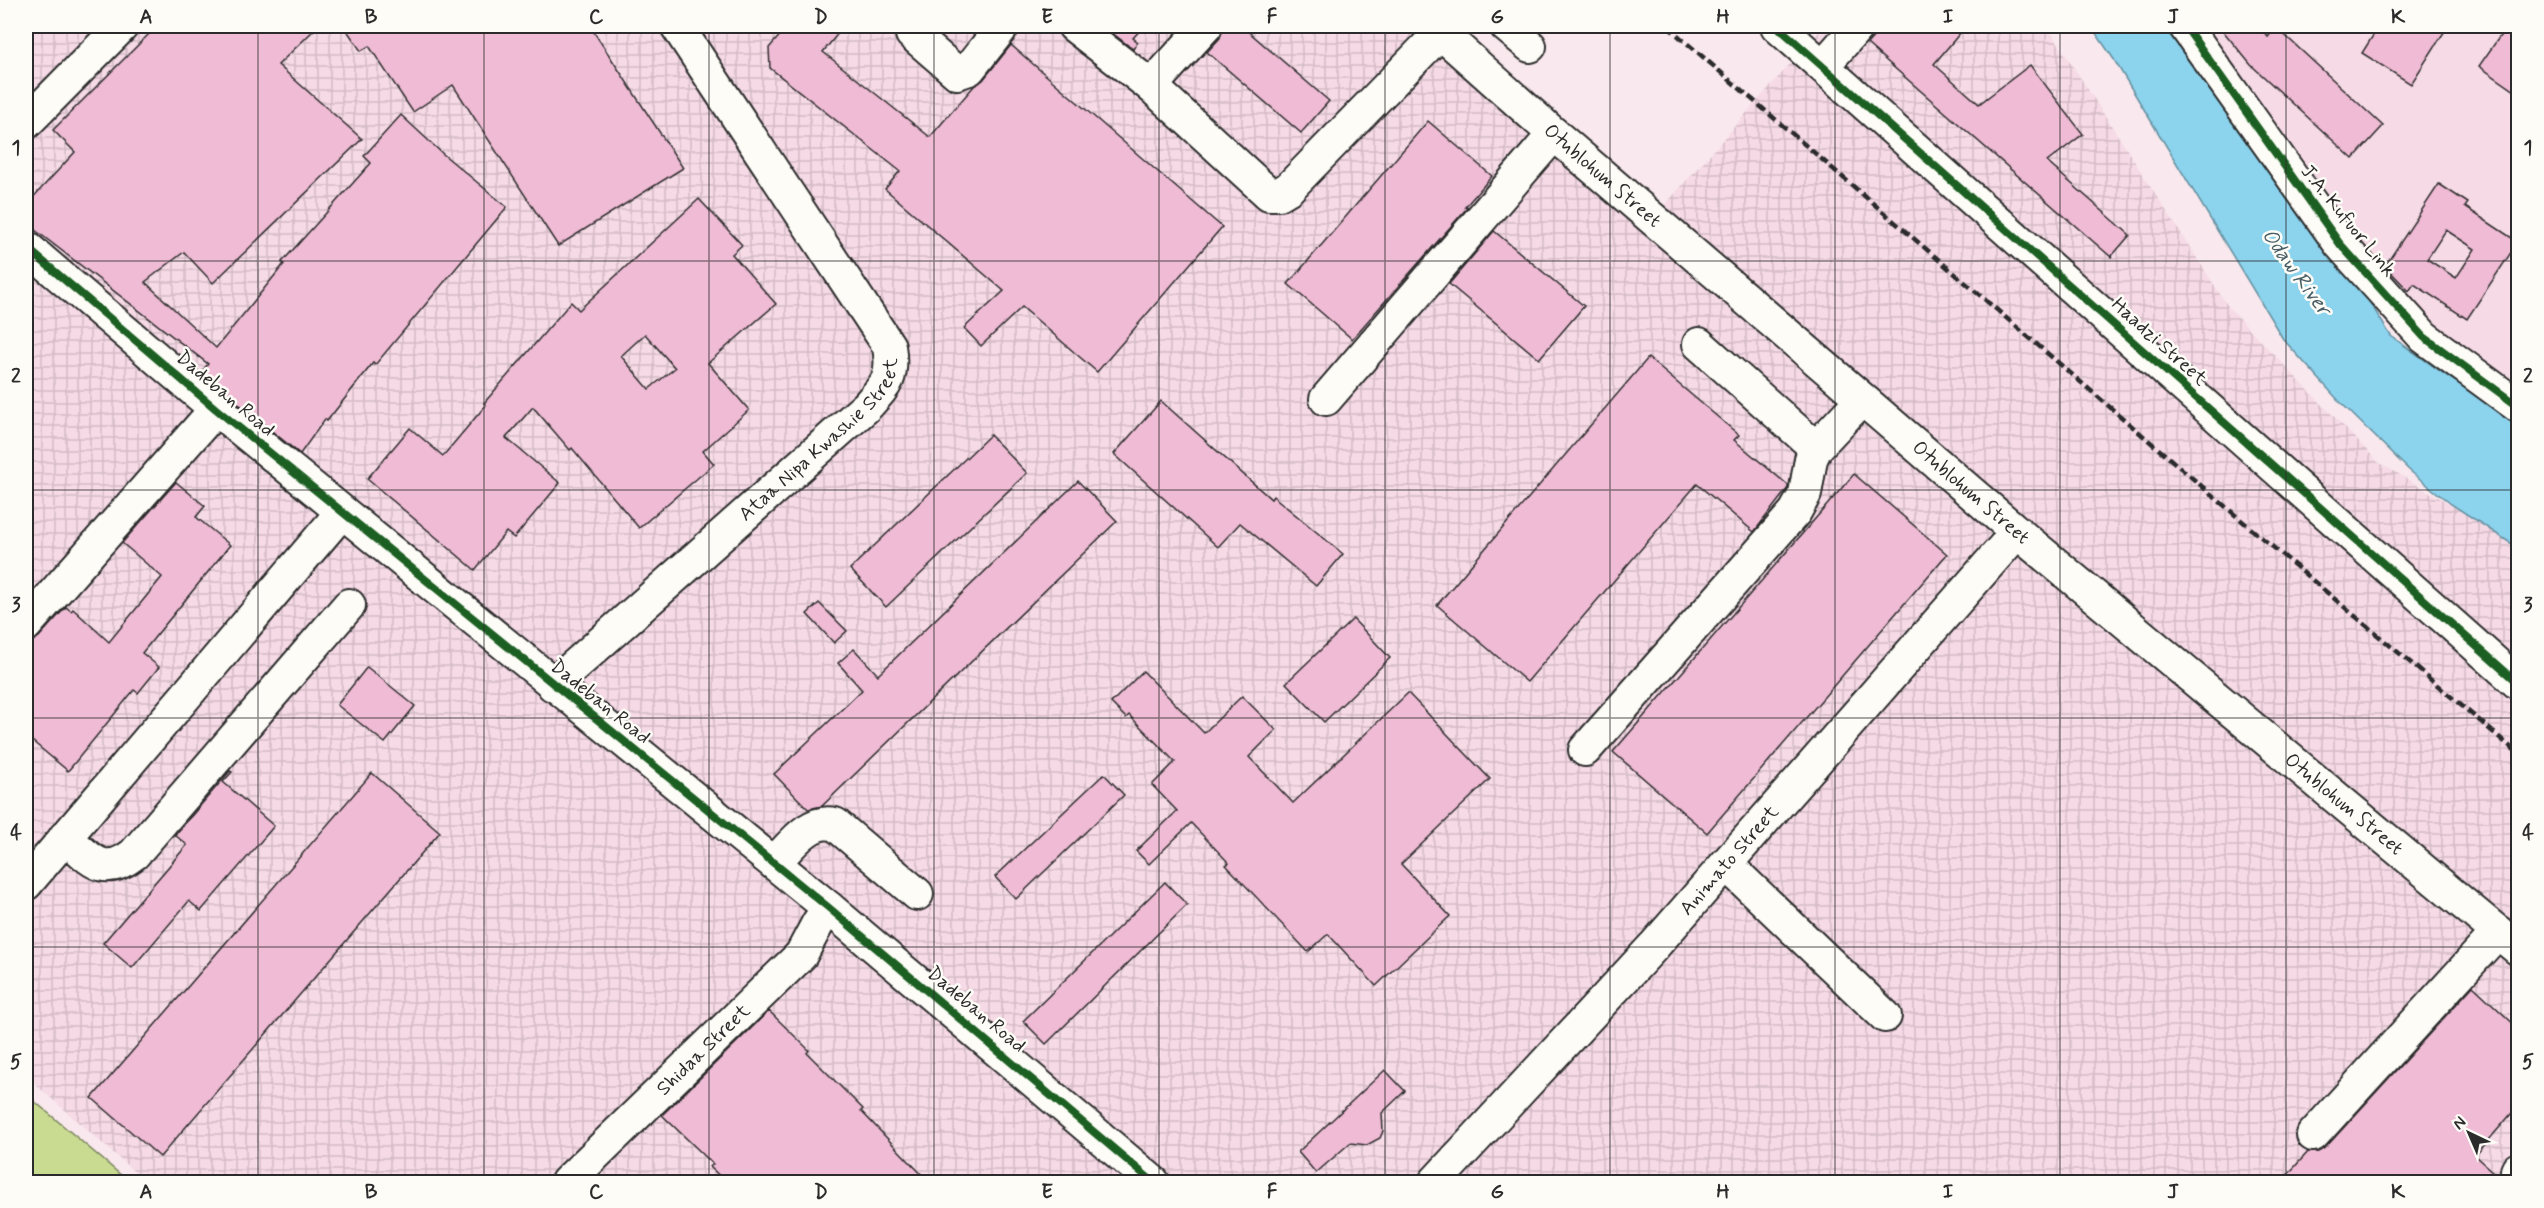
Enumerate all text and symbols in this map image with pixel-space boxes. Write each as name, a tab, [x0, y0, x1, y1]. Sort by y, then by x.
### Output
text: A	[139, 4, 153, 31]
text: B	[365, 4, 378, 31]
text: C	[589, 4, 604, 31]
text: D	[814, 4, 828, 31]
text: E	[1041, 4, 1053, 31]
text: F	[1267, 4, 1278, 31]
text: G	[1490, 4, 1504, 31]
text: H	[1716, 4, 1730, 31]
text: I	[1943, 4, 1953, 31]
text: J	[2167, 4, 2179, 31]
text: K	[2391, 4, 2406, 31]
street label: Otublohum Street	[1538, 117, 1667, 234]
text: 1	[12, 135, 20, 162]
text: 1	[2524, 135, 2532, 162]
street label: J.A. Kufuor Link	[2294, 159, 2402, 283]
water label: Odaw River	[2255, 223, 2339, 324]
street label: Haadzi Street	[2105, 292, 2213, 393]
street label: Dadeban Road	[170, 345, 280, 443]
street label: Ataa Nipa Kwashie Street	[733, 358, 904, 527]
text: 2	[11, 363, 21, 390]
text: 2	[2523, 363, 2533, 390]
street label: Otublohum Street	[1906, 434, 2036, 551]
text: 3	[11, 592, 21, 619]
text: 3	[2523, 592, 2533, 619]
street label: Dadeban Road	[544, 653, 656, 751]
street label: Otublohum Street	[2279, 747, 2409, 862]
street label: Animato Street	[1673, 799, 1785, 921]
text: 4	[10, 820, 22, 847]
text: 4	[2522, 820, 2534, 847]
street label: Dadeban Road	[921, 961, 1031, 1059]
street label: Shidaa Street	[651, 998, 756, 1102]
text: 5	[10, 1049, 22, 1076]
text: 5	[2522, 1049, 2534, 1076]
north arrow	[2439, 1103, 2499, 1163]
text: N	[2448, 1112, 2471, 1135]
text: A	[139, 1179, 153, 1206]
text: B	[365, 1179, 378, 1206]
text: C	[589, 1179, 604, 1206]
text: D	[814, 1179, 828, 1206]
text: E	[1041, 1179, 1053, 1206]
text: F	[1267, 1179, 1278, 1206]
text: G	[1490, 1179, 1504, 1206]
text: H	[1716, 1179, 1730, 1206]
text: I	[1943, 1179, 1953, 1206]
text: J	[2167, 1179, 2179, 1206]
text: K	[2391, 1179, 2406, 1206]

